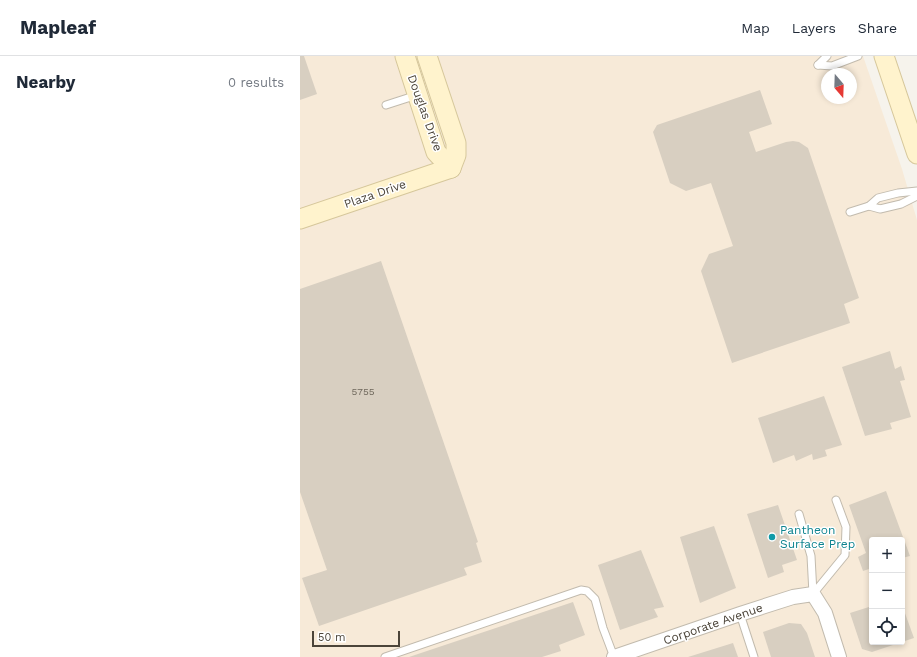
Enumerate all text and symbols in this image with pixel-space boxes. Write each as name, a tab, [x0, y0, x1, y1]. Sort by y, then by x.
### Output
text: Mapleaf	[20, 16, 96, 39]
text: Map	[741, 20, 770, 36]
text: Layers	[792, 20, 836, 36]
text: Share	[858, 20, 897, 36]
north arrow	[821, 68, 857, 104]
text: Nearby	[16, 72, 75, 92]
street label: Douglas Drive	[405, 73, 445, 153]
text: 0 results	[228, 75, 284, 90]
street label: Plaza Drive	[342, 177, 408, 211]
house number: 5755	[351, 386, 375, 397]
place label: Pantheon Surface Prep	[780, 523, 855, 551]
marker: Pantheon Surface Prep	[767, 532, 777, 542]
map controls	[869, 537, 905, 645]
button: +	[869, 537, 905, 573]
button: −	[869, 573, 905, 609]
street label: Corporate Avenue	[661, 600, 765, 648]
button: locate	[869, 609, 905, 645]
scale bar	[312, 629, 400, 648]
text: 50 m	[318, 631, 345, 644]

